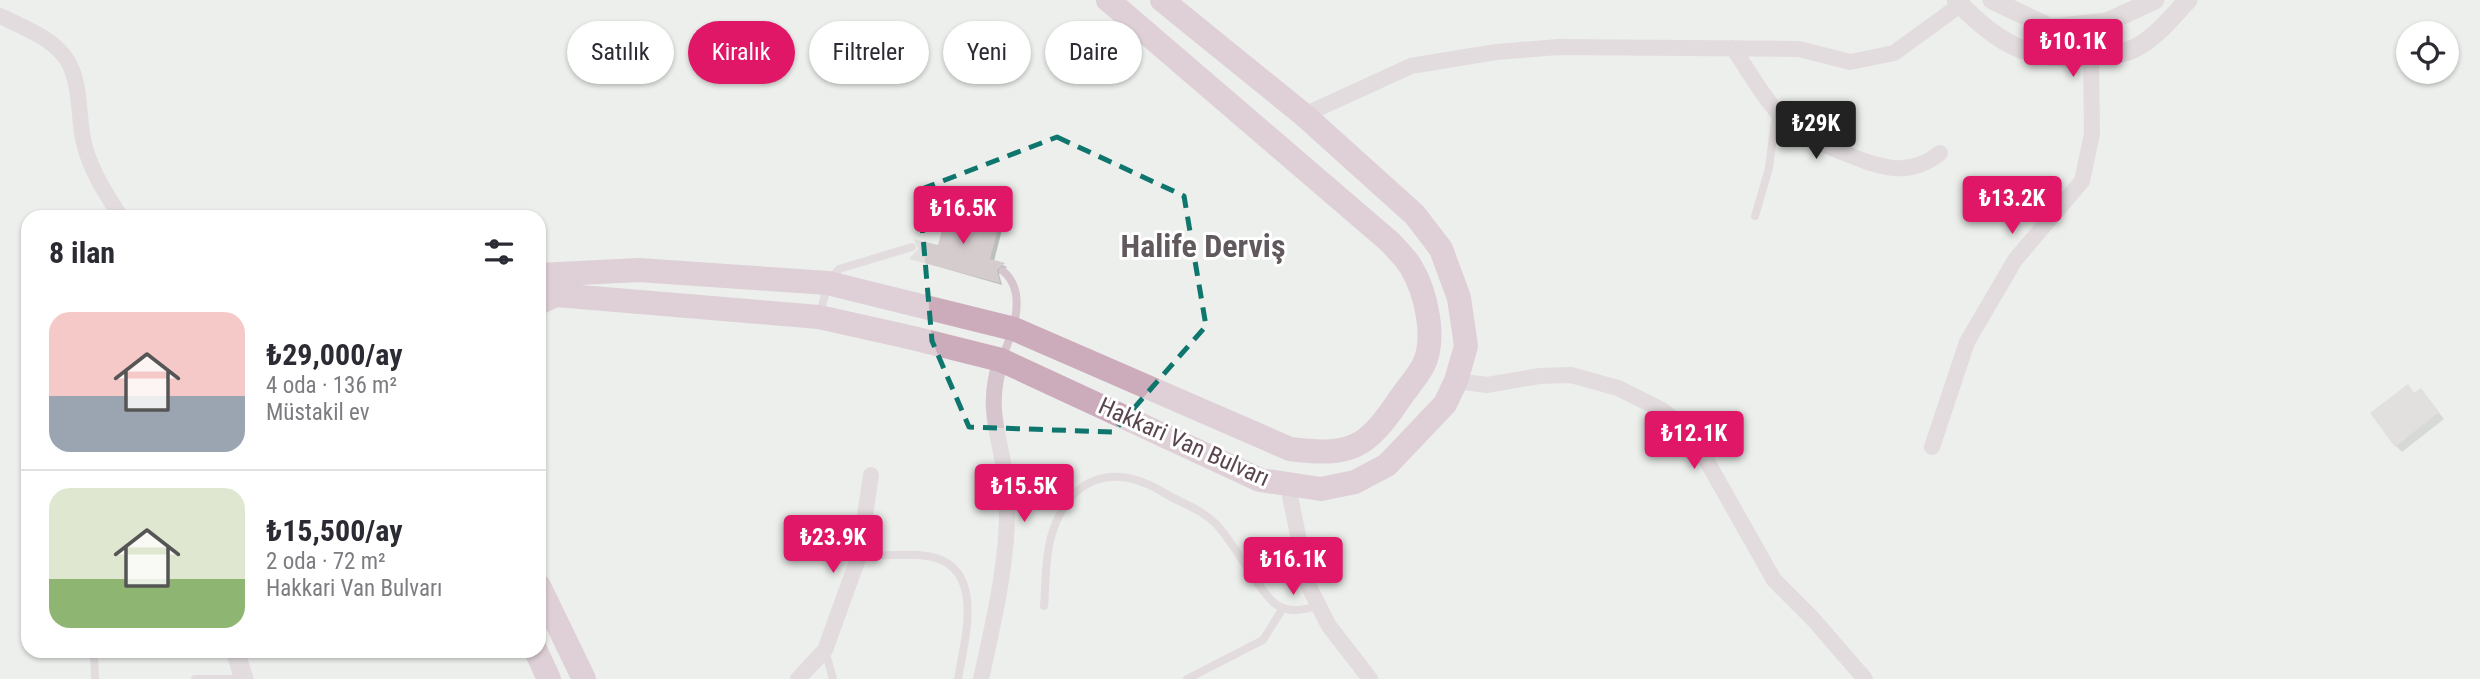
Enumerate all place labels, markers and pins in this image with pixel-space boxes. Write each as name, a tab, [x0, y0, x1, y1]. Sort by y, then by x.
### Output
pin: ₺10.1K	[2016, 20, 2130, 79]
pin: ₺29K	[1775, 102, 1857, 161]
pin: ₺13.2K	[1955, 176, 2069, 236]
pin: ₺16.5K	[906, 187, 1020, 246]
pin: ₺12.1K	[1637, 412, 1751, 471]
pin: ₺15.5K	[967, 464, 1081, 524]
pin: ₺23.9K	[776, 516, 890, 575]
pin: ₺16.1K	[1236, 538, 1350, 597]

